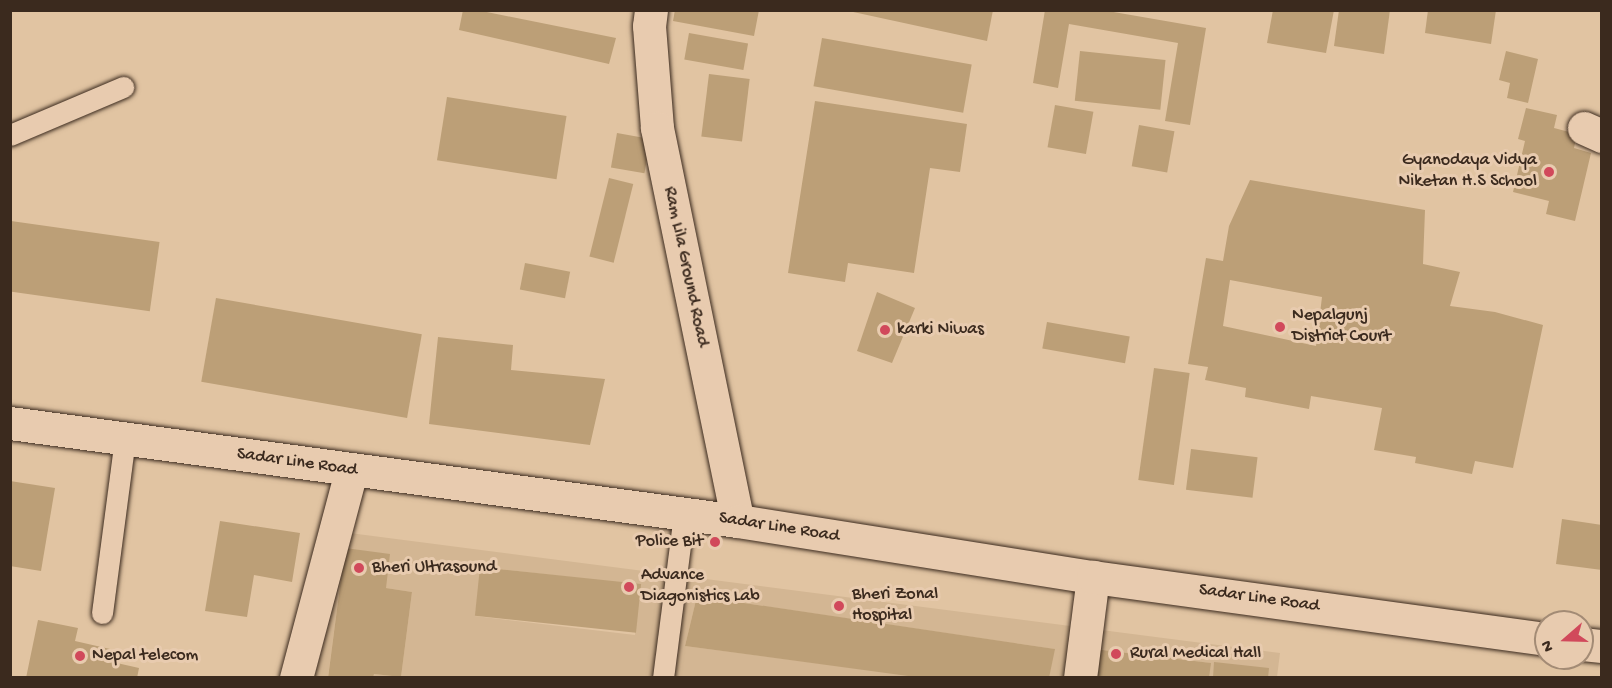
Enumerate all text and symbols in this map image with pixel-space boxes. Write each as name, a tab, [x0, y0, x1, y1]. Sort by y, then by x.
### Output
place label: Gyanodaya Vidya Niketan H.S School	[1399, 151, 1537, 194]
marker: Gyanodaya Vidya Niketan H.S School	[1542, 165, 1556, 179]
street label: Ram Lila Ground Road	[657, 185, 713, 349]
place label: Nepalgunj District Court	[1292, 306, 1391, 348]
place label: karki Niwas	[897, 319, 984, 341]
marker: Nepalgunj District Court	[1273, 320, 1287, 334]
marker: karki Niwas	[878, 323, 892, 337]
street label: Sadar Line Road	[235, 444, 359, 482]
street label: Sadar Line Road	[717, 508, 841, 548]
place label: Police Bit	[636, 531, 703, 553]
marker: Police Bit	[708, 535, 722, 549]
place label: Bheri Ultrasound	[372, 557, 496, 579]
marker: Bheri Ultrasound	[350, 559, 368, 577]
place label: Advance Diagonistics Lab	[641, 566, 760, 608]
marker: Advance Diagonistics Lab	[622, 580, 636, 594]
street label: Sadar Line Road	[1197, 580, 1321, 618]
place label: Bheri Zonal Hospital	[852, 585, 938, 628]
marker: Bheri Zonal Hospital	[830, 597, 848, 615]
north arrow	[1534, 610, 1594, 670]
text: N	[1538, 637, 1559, 654]
place label: Rural Medical Hall	[1130, 643, 1261, 665]
place label: Nepal telecom	[92, 645, 198, 667]
marker: Rural Medical Hall	[1107, 645, 1125, 663]
marker: Nepal telecom	[73, 649, 87, 663]

